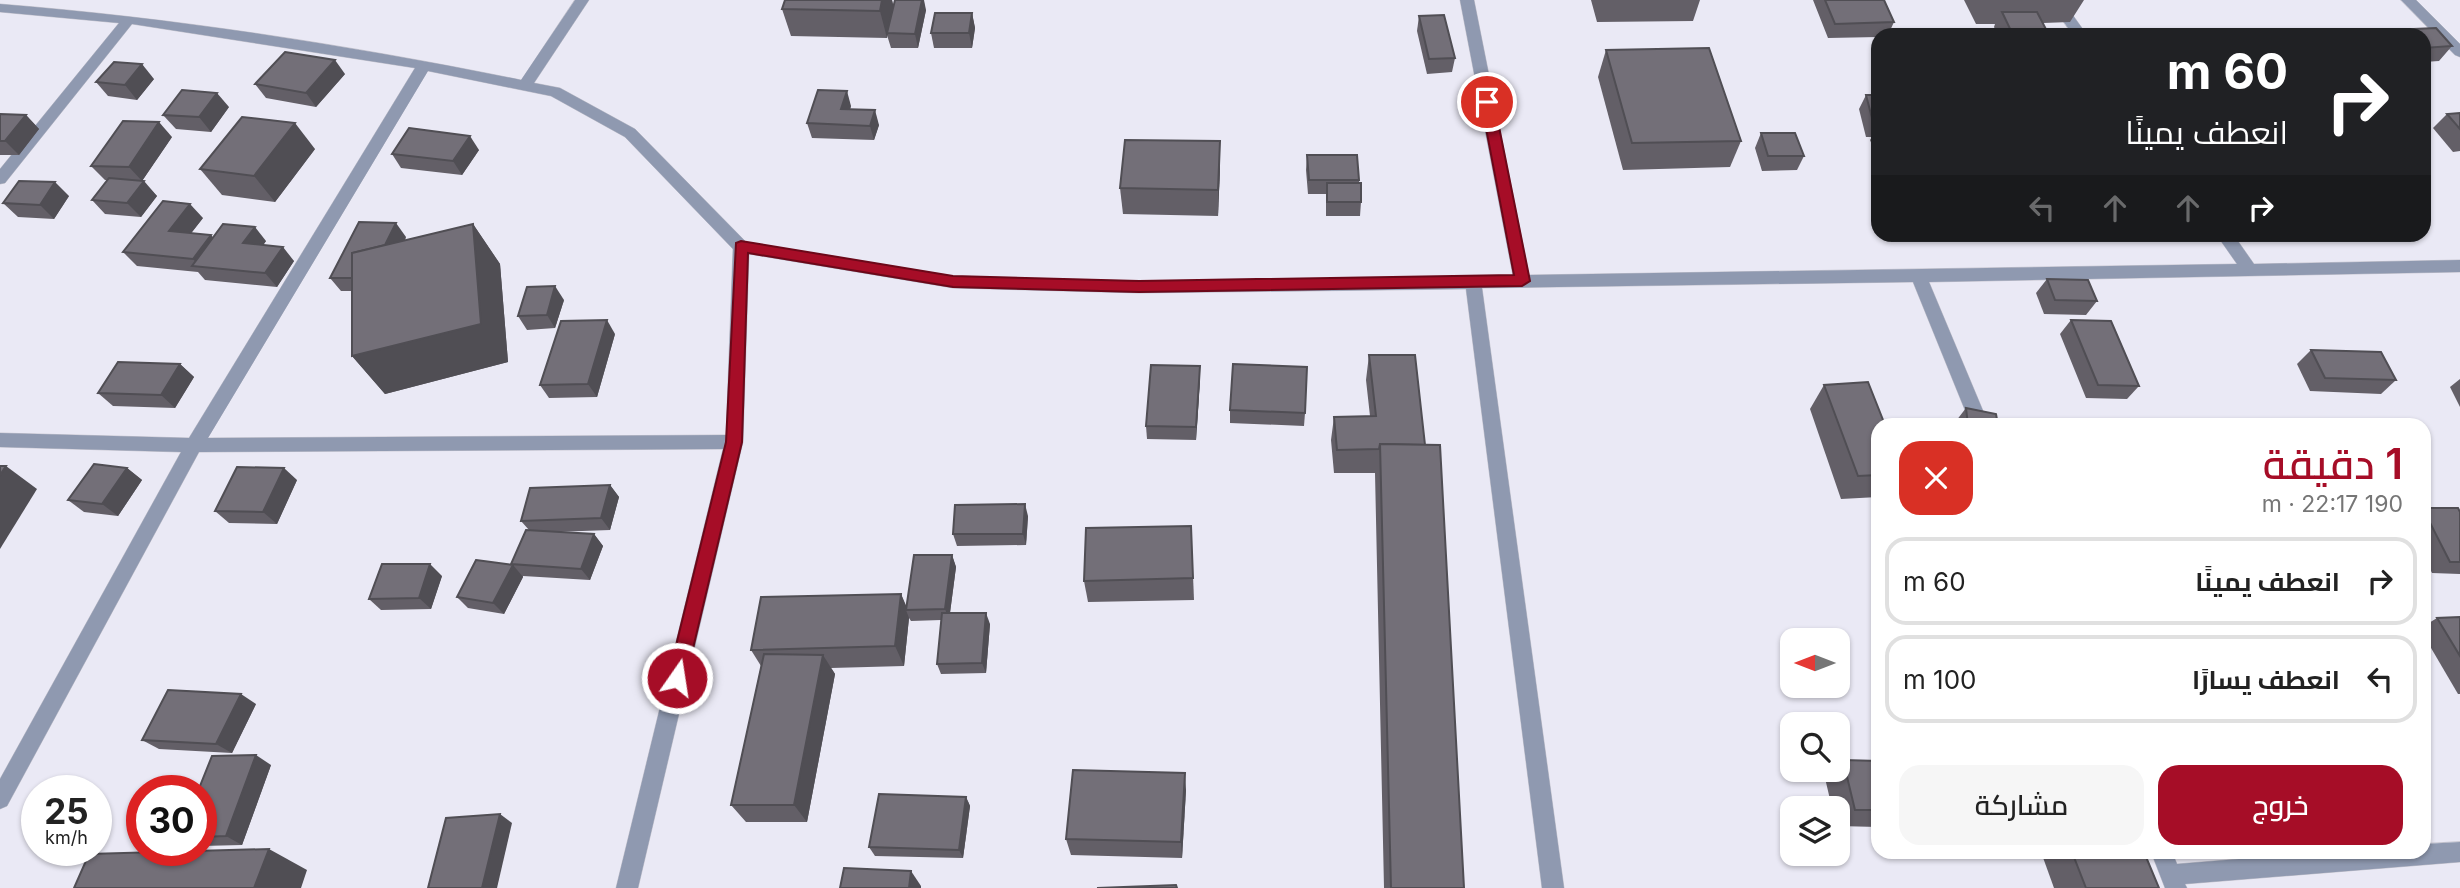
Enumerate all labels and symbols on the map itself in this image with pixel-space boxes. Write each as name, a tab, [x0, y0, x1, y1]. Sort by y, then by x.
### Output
pin	[1457, 72, 1517, 132]
north arrow	[1780, 628, 1850, 698]
position arrow	[640, 641, 714, 715]
speed limit sign: 30	[126, 775, 217, 866]

